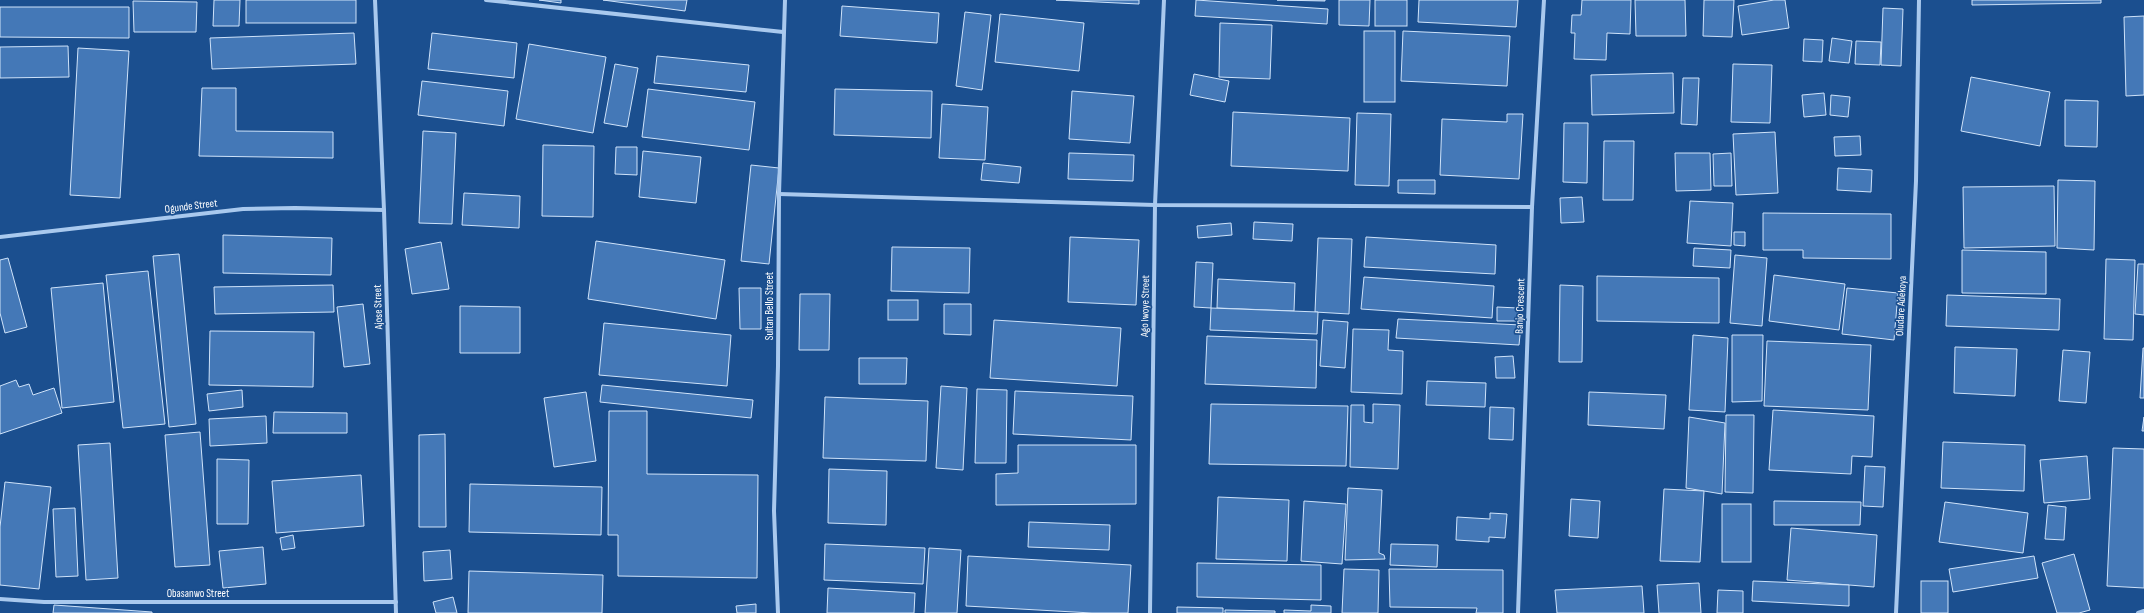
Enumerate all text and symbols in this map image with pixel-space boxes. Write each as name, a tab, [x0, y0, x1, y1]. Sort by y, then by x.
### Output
street label: Ogunde Street	[164, 196, 219, 216]
street label: Sultan Bello Street	[763, 271, 776, 340]
street label: Ago Iwoye Street	[1138, 274, 1152, 338]
street label: Oludare Adekoya	[1893, 275, 1909, 337]
street label: Banjo Crescent	[1513, 277, 1527, 334]
street label: Ajose Street	[371, 284, 385, 331]
street label: Obasanwo Street	[167, 587, 230, 600]

